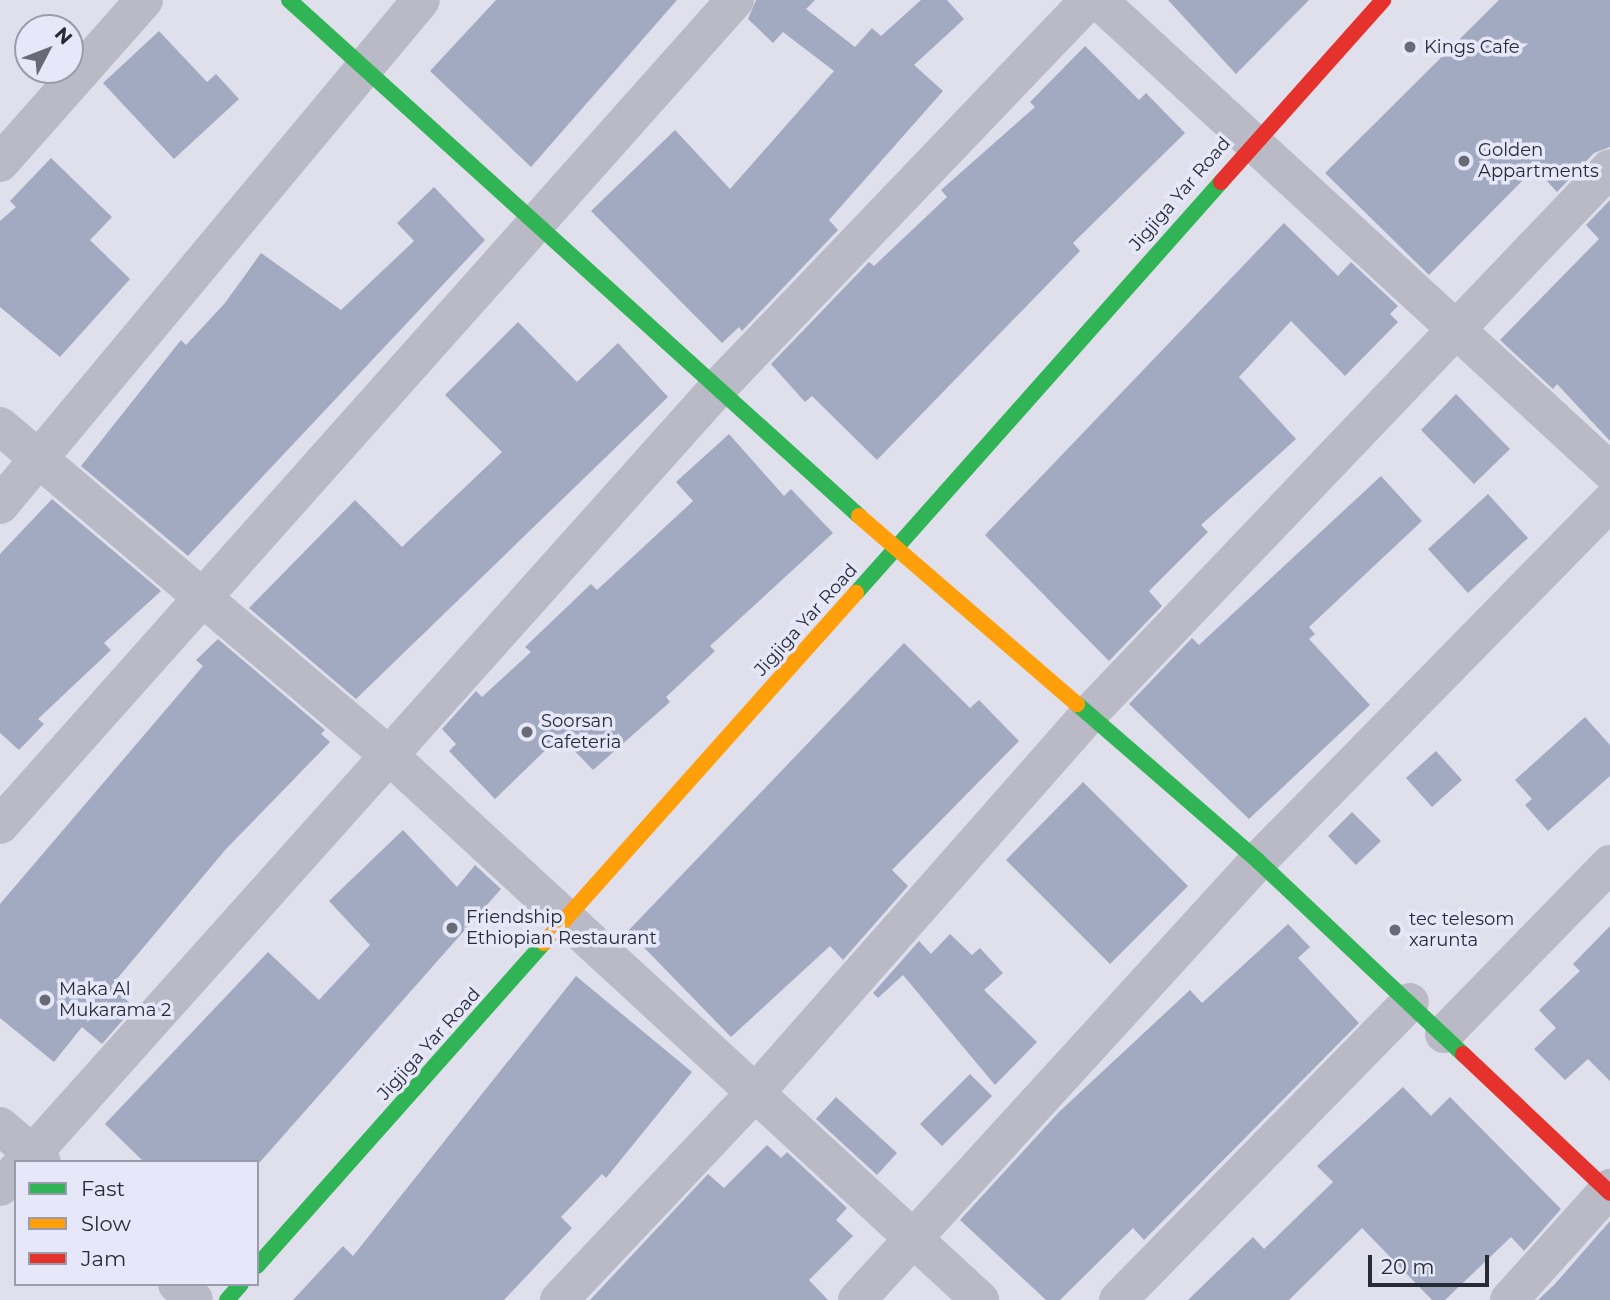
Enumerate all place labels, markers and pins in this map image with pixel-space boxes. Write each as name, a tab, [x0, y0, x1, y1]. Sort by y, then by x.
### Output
place label: Kings Cafe	[1424, 36, 1520, 58]
marker: Kings Cafe	[1402, 39, 1418, 55]
place label: Golden Appartments	[1478, 140, 1599, 182]
marker: Golden Appartments	[1456, 153, 1472, 169]
place label: Soorsan Cafeteria	[541, 711, 621, 754]
marker: Soorsan Cafeteria	[519, 724, 535, 740]
place label: Friendship Ethiopian Restaurant	[466, 907, 657, 950]
place label: tec telesom xarunta	[1409, 909, 1514, 951]
marker: Friendship Ethiopian Restaurant	[444, 920, 460, 936]
marker: tec telesom xarunta	[1387, 922, 1403, 938]
place label: Maka Al Mukarama 2	[59, 979, 171, 1021]
marker: Maka Al Mukarama 2	[37, 992, 53, 1008]

